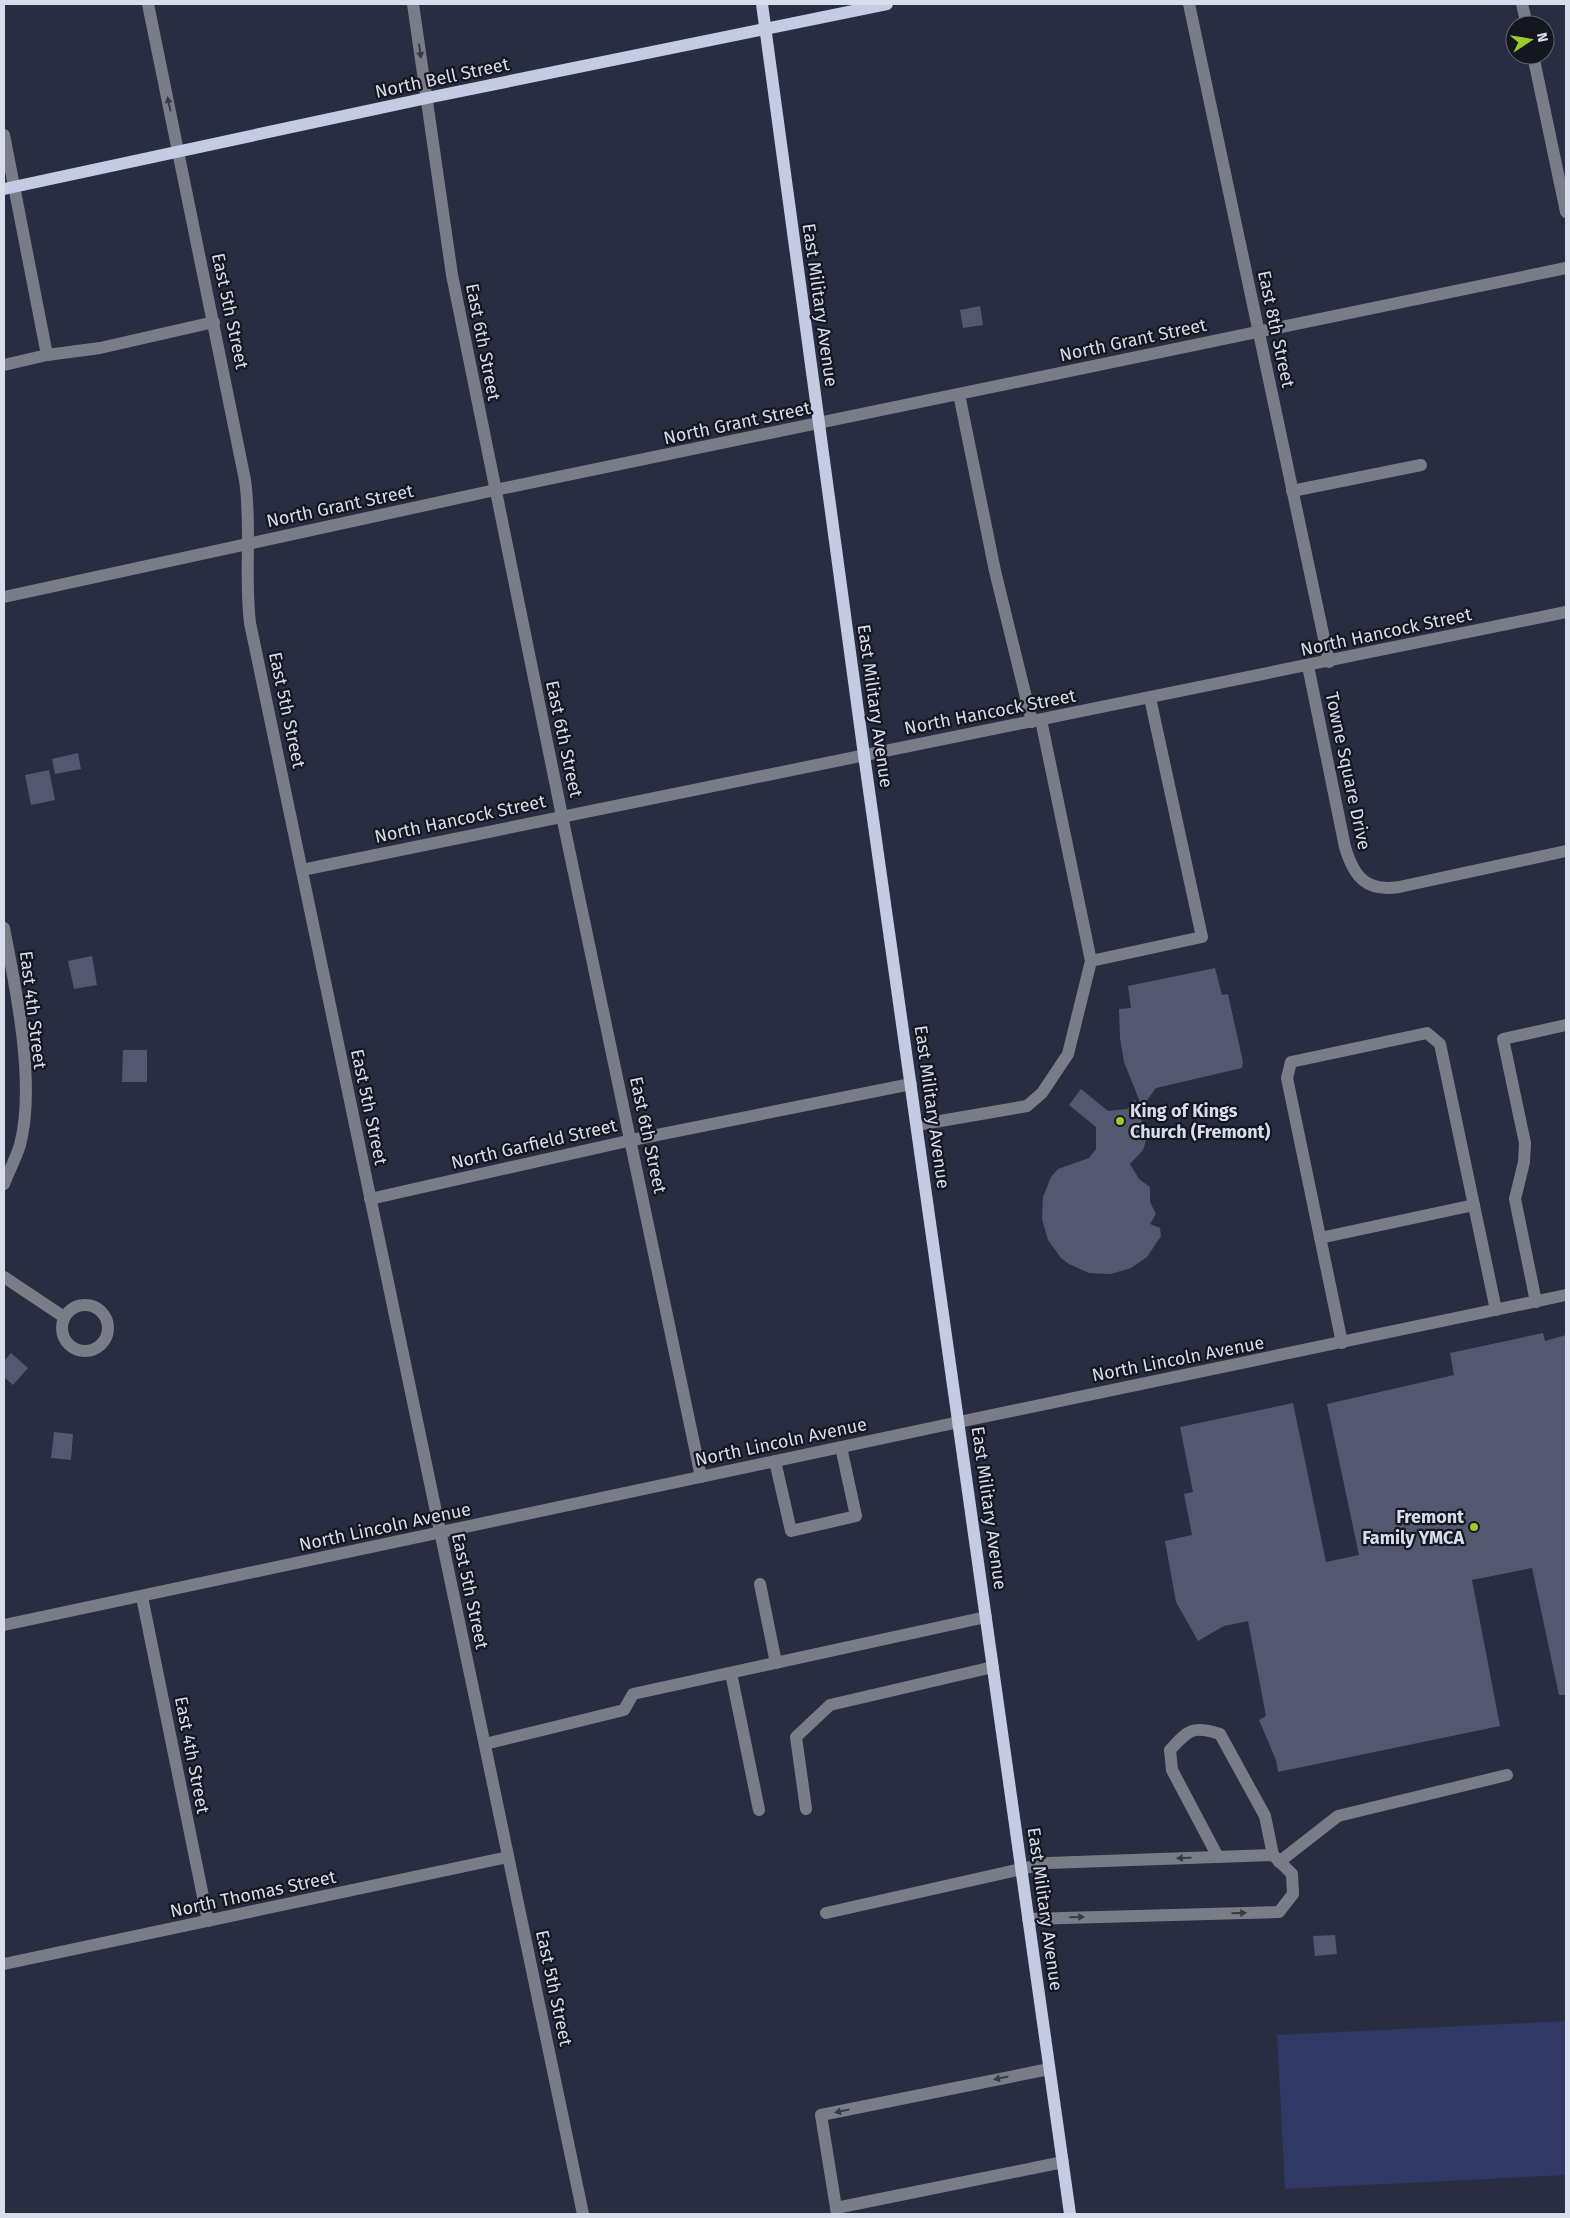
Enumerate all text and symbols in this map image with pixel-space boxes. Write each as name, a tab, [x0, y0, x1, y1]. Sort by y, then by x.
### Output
north arrow	[1505, 15, 1555, 65]
text: N	[1533, 31, 1552, 44]
one-way arrow	[416, 43, 424, 59]
street label: North Bell Street	[373, 53, 512, 103]
one-way arrow	[165, 97, 173, 112]
street label: East Military Avenue	[798, 222, 842, 388]
street label: East 5th Street	[207, 251, 253, 372]
street label: East 8th Street	[1253, 268, 1299, 390]
street label: East 6th Street	[461, 282, 505, 403]
street label: North Grant Street	[1058, 314, 1209, 366]
street label: North Grant Street	[662, 397, 813, 449]
street label: North Grant Street	[265, 480, 416, 532]
street label: North Hancock Street	[1298, 603, 1474, 661]
street label: East Military Avenue	[853, 623, 897, 789]
street label: East 5th Street	[264, 650, 310, 771]
street label: East 6th Street	[541, 679, 587, 800]
street label: North Hancock Street	[902, 684, 1078, 739]
street label: Towne Square Drive	[1321, 690, 1375, 852]
street label: North Hancock Street	[372, 790, 548, 848]
street label: East 4th Street	[15, 950, 51, 1071]
street label: East Military Avenue	[910, 1024, 954, 1190]
street label: East 5th Street	[346, 1047, 392, 1168]
street label: East 6th Street	[625, 1075, 671, 1196]
place label: King of Kings Church (Fremont)	[1130, 1100, 1270, 1143]
street label: North Garfield Street	[449, 1114, 619, 1174]
marker: King of Kings Church (Fremont)	[1114, 1115, 1126, 1127]
street label: North Lincoln Avenue	[1090, 1331, 1266, 1387]
street label: North Lincoln Avenue	[693, 1413, 869, 1471]
street label: East Military Avenue	[967, 1425, 1011, 1591]
street label: North Lincoln Avenue	[297, 1498, 473, 1556]
place label: Fremont Family YMCA	[1362, 1506, 1465, 1549]
marker: Fremont Family YMCA	[1468, 1521, 1480, 1533]
street label: East 5th Street	[447, 1531, 493, 1652]
street label: East 4th Street	[170, 1695, 214, 1816]
street label: East Military Avenue	[1023, 1826, 1067, 1992]
one-way arrow	[1176, 1855, 1192, 1863]
street label: North Thomas Street	[168, 1866, 338, 1922]
one-way arrow	[1232, 1908, 1248, 1916]
one-way arrow	[1069, 1913, 1085, 1921]
street label: East 5th Street	[531, 1928, 577, 2049]
one-way arrow	[993, 2075, 1009, 2083]
one-way arrow	[835, 2107, 850, 2115]

